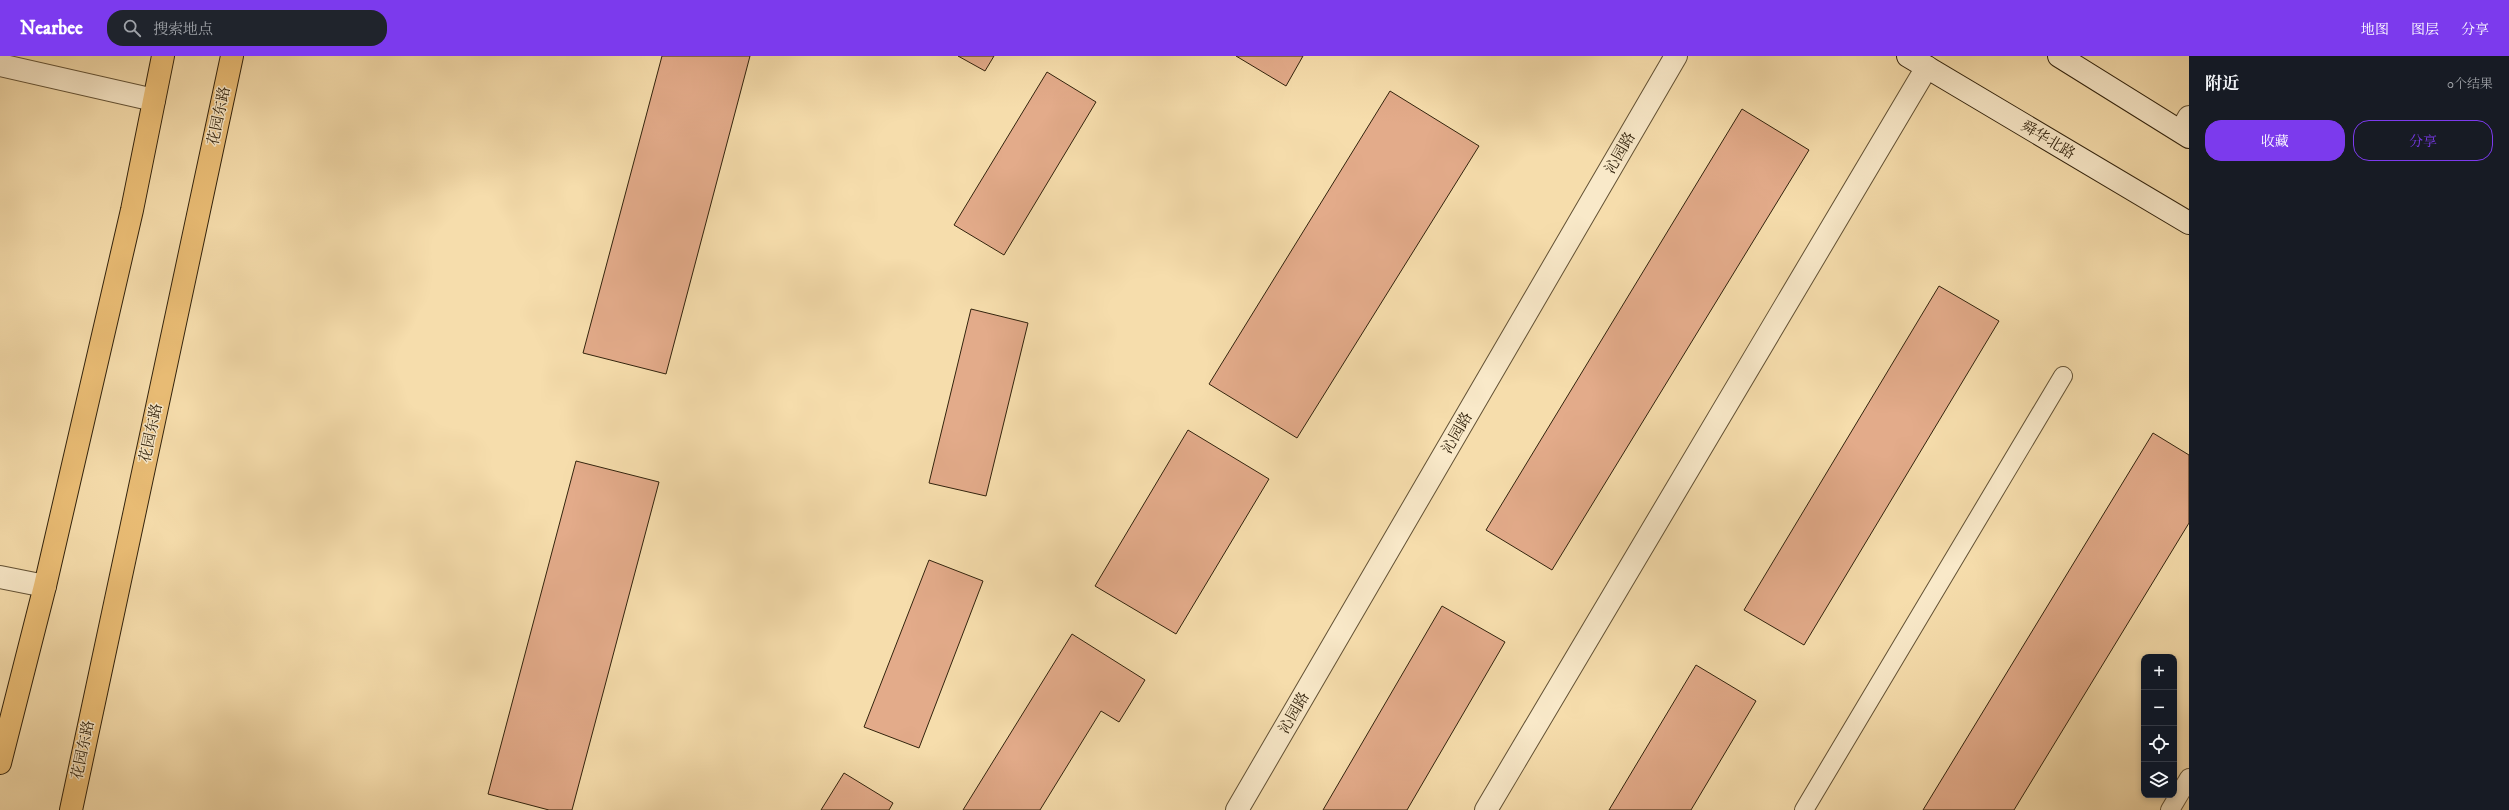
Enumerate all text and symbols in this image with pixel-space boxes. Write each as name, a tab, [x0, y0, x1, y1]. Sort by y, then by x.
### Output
search box	[107, 10, 387, 46]
text: Nearbee	[20, 17, 83, 40]
icon: search	[121, 17, 143, 39]
text: 搜索地点	[153, 20, 213, 39]
text: 地图	[2361, 21, 2389, 39]
text: 图层	[2411, 21, 2439, 39]
text: 分享	[2461, 21, 2489, 39]
text: 附近	[2205, 73, 2239, 95]
text: 0个结果	[2447, 76, 2493, 92]
street label: 花园东路	[203, 85, 235, 147]
street label: 舜华北路	[2017, 116, 2079, 164]
button: 收藏	[2205, 120, 2345, 161]
button: 分享	[2353, 120, 2493, 161]
street label: 沁园路	[1601, 129, 1639, 177]
street label: 花园东路	[135, 402, 167, 464]
street label: 沁园路	[1438, 409, 1476, 457]
map controls	[2141, 654, 2177, 798]
button: +	[2141, 654, 2177, 690]
street label: 沁园路	[1275, 689, 1313, 737]
button: −	[2141, 690, 2177, 726]
street label: 花园东路	[67, 719, 99, 781]
button: locate	[2141, 726, 2177, 762]
button: layers	[2141, 762, 2177, 798]

